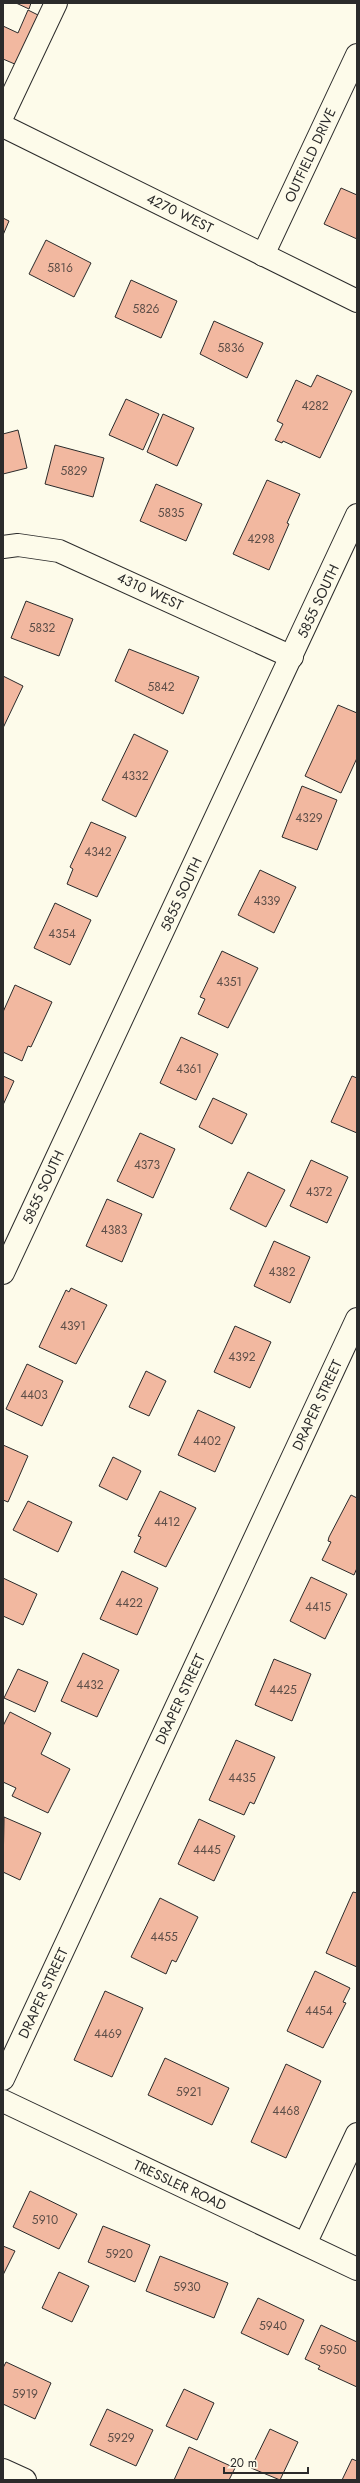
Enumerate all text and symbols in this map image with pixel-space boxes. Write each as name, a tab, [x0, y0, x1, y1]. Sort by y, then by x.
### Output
street label: OUTFIELD DRIVE	[279, 104, 341, 206]
street label: 4270 WEST	[143, 188, 217, 238]
house number: 5816	[47, 259, 73, 277]
house number: 5826	[132, 300, 160, 318]
house number: 5836	[218, 339, 244, 357]
house number: 4282	[301, 397, 329, 415]
house number: 5829	[60, 462, 88, 480]
house number: 5835	[158, 504, 185, 522]
house number: 4298	[247, 530, 275, 548]
street label: 5855 SOUTH	[292, 561, 344, 641]
street label: 4310 WEST	[114, 567, 187, 615]
house number: 5832	[29, 619, 56, 637]
house number: 5842	[147, 678, 175, 696]
house number: 4332	[122, 767, 149, 785]
house number: 4329	[295, 809, 323, 827]
house number: 4342	[84, 843, 112, 861]
street label: 5855 SOUTH	[155, 854, 207, 934]
house number: 4339	[253, 892, 281, 910]
house number: 4354	[48, 925, 76, 943]
house number: 4351	[216, 973, 242, 991]
house number: 4361	[176, 1060, 202, 1078]
street label: 5855 SOUTH	[17, 1147, 69, 1227]
house number: 4373	[134, 1156, 161, 1174]
house number: 4372	[306, 1183, 332, 1201]
house number: 4383	[101, 1221, 128, 1239]
house number: 4382	[269, 1263, 296, 1281]
house number: 4391	[60, 1317, 86, 1335]
house number: 4392	[228, 1348, 256, 1366]
street label: DRAPER STREET	[287, 1356, 347, 1454]
house number: 4403	[20, 1386, 48, 1404]
house number: 4402	[193, 1432, 221, 1450]
house number: 4412	[154, 1513, 180, 1531]
house number: 4422	[115, 1594, 143, 1612]
house number: 4415	[305, 1598, 331, 1616]
street label: DRAPER STREET	[150, 1650, 210, 1748]
house number: 4432	[76, 1676, 104, 1694]
house number: 4425	[269, 1681, 297, 1699]
house number: 4435	[228, 1769, 256, 1787]
house number: 4445	[193, 1841, 221, 1859]
house number: 4455	[150, 1928, 178, 1946]
street label: DRAPER STREET	[13, 1944, 73, 2042]
house number: 4454	[305, 2002, 333, 2020]
house number: 4469	[94, 2025, 122, 2043]
house number: 5921	[176, 2083, 202, 2101]
house number: 4468	[272, 2102, 300, 2120]
street label: TRESSLER ROAD	[130, 2155, 230, 2215]
house number: 5910	[32, 2211, 58, 2229]
house number: 5920	[105, 2245, 133, 2263]
house number: 5930	[173, 2278, 201, 2296]
house number: 5940	[259, 2317, 287, 2335]
house number: 5950	[319, 2341, 347, 2359]
house number: 5919	[12, 2385, 38, 2403]
house number: 5929	[107, 2429, 135, 2447]
scale bar	[224, 2449, 308, 2475]
text: 20 m	[230, 2454, 257, 2472]

